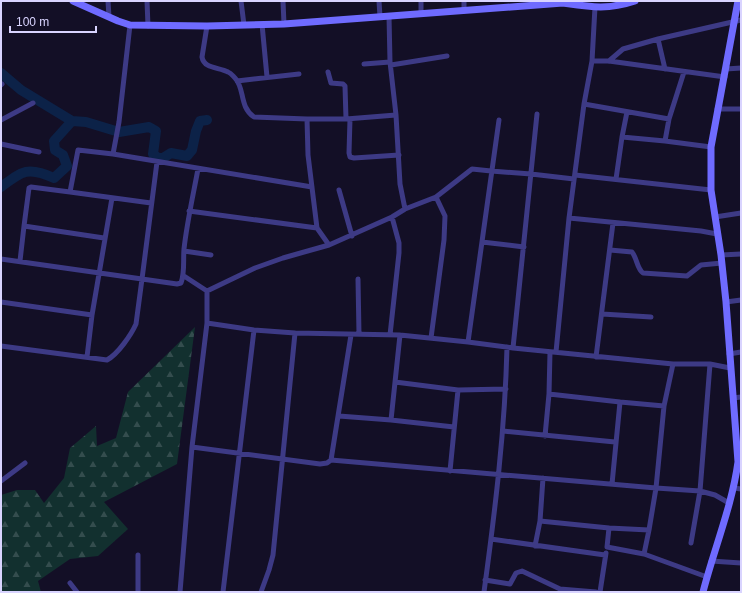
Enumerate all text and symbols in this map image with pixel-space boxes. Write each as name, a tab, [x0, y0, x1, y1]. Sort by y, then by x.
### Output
scale bar	[10, 8, 96, 34]
text: 100 m	[16, 15, 49, 29]

